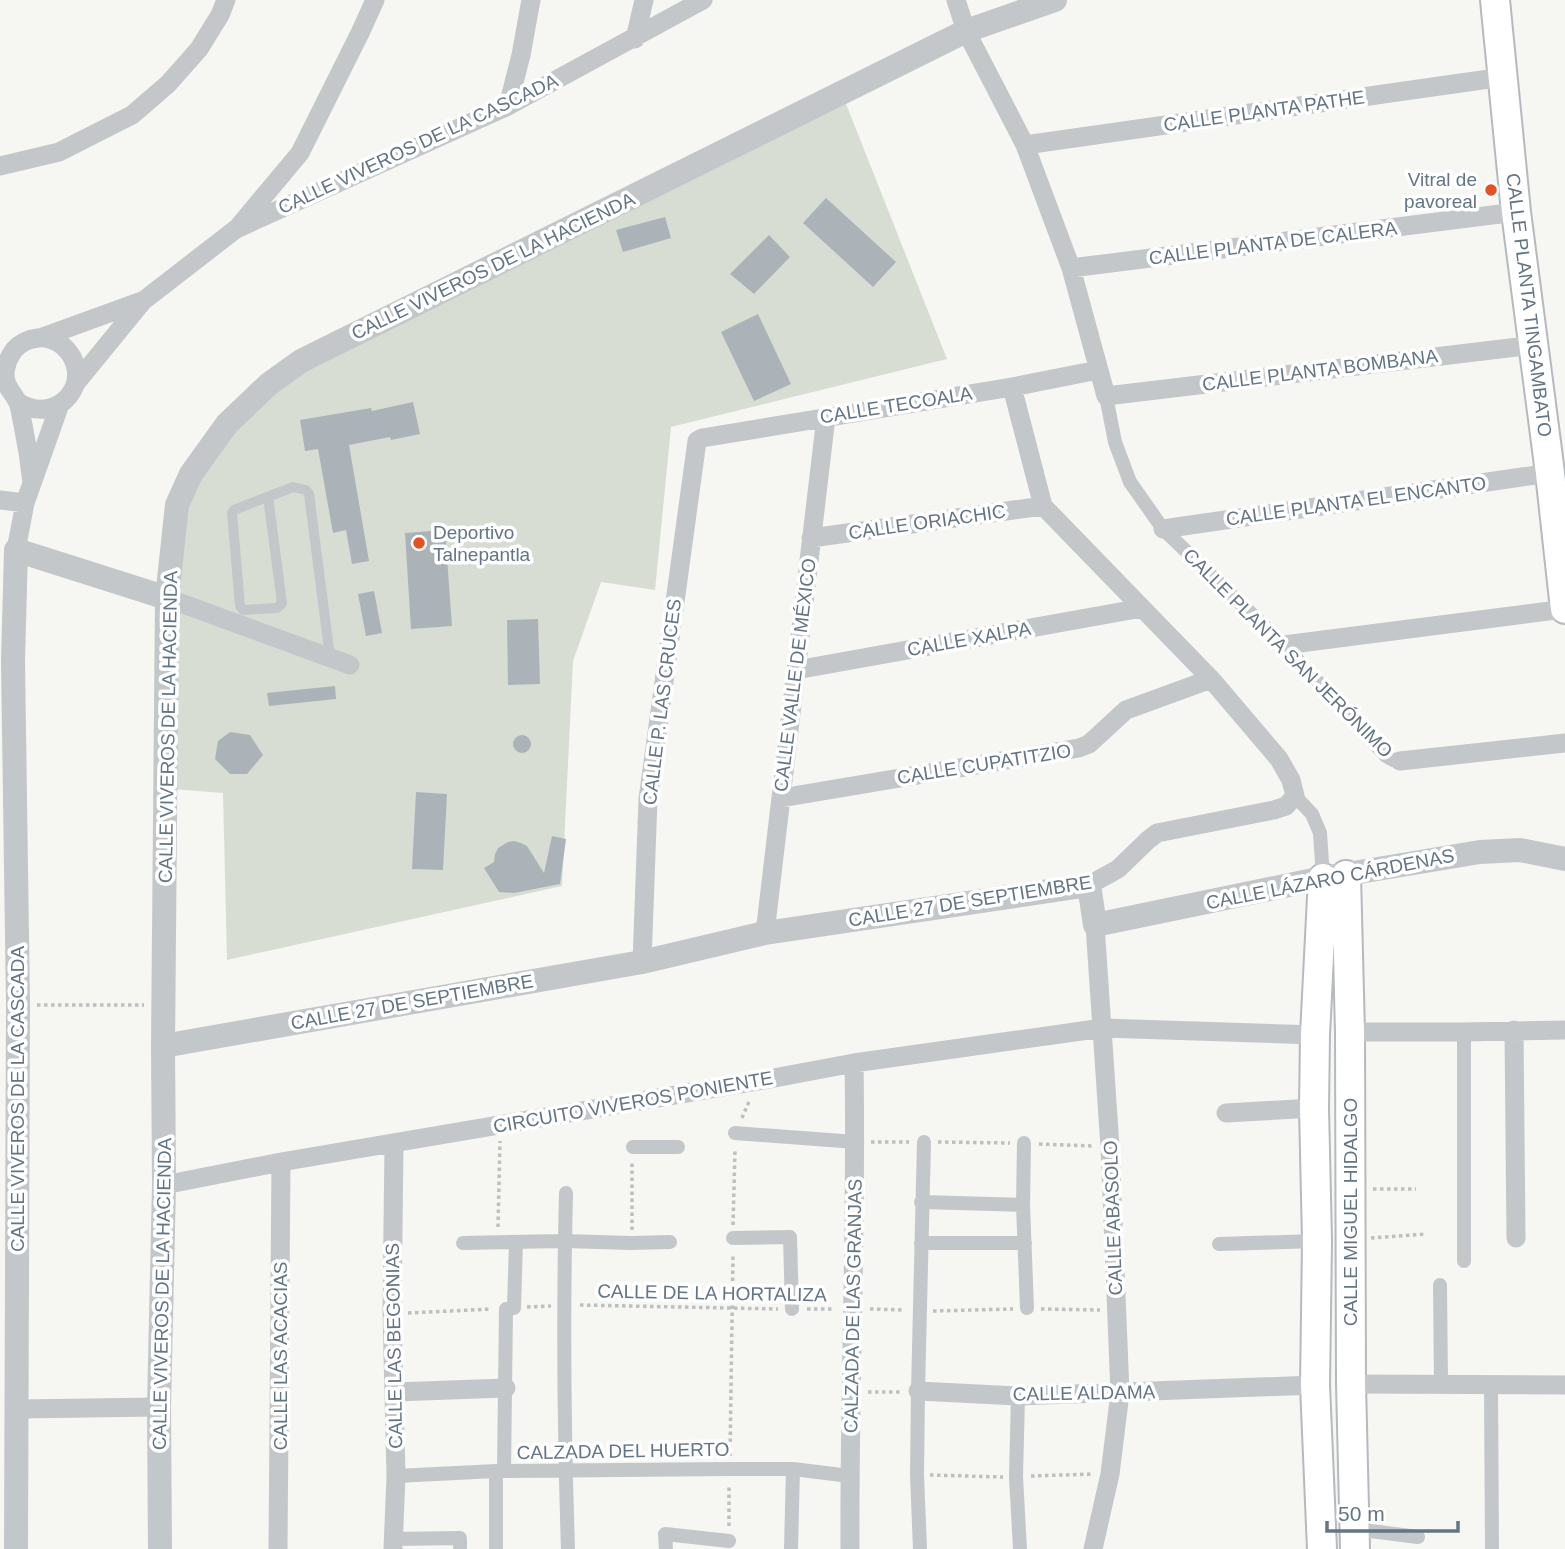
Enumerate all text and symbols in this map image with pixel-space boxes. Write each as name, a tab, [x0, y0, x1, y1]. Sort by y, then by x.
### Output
street label: CALLE VIVEROS DE LA CASCADA	[275, 70, 561, 218]
street label: CALLE PLANTA PATHE	[1162, 86, 1366, 136]
place label: Vitral de pavoreal	[1404, 169, 1477, 212]
street label: CALLE PLANTA TINGAMBATO	[1502, 172, 1556, 438]
marker: Vitral de pavoreal	[1483, 182, 1499, 198]
street label: CALLE VIVEROS DE LA HACIENDA	[348, 188, 638, 344]
street label: CALLE PLANTA DE CALERA	[1148, 217, 1399, 269]
street label: CALLE PLANTA BOMBANA	[1201, 345, 1439, 395]
street label: CALLE TECOALA	[818, 383, 974, 427]
street label: CALLE PLANTA EL ENCANTO	[1225, 472, 1487, 530]
street label: CALLE ORIACHIC	[847, 501, 1007, 543]
place label: Deportivo Talnepantla	[433, 522, 531, 565]
marker: Deportivo Talnepantla	[411, 535, 427, 551]
street label: CALLE PLANTA SAN JERÓNIMO	[1179, 544, 1397, 762]
street label: CALLE VALLE DE MÉXICO	[770, 557, 820, 793]
street label: CALLE VIVEROS DE LA HACIENDA	[155, 570, 181, 883]
street label: CALLE P. LAS CRUCES	[639, 598, 685, 806]
street label: CALLE XALPA	[905, 618, 1033, 660]
street label: CALLE CUPATITZIO	[896, 740, 1072, 788]
street label: CALLE LÁZARO CÁRDENAS	[1204, 845, 1456, 913]
street label: CALLE 27 DE SEPTIEMBRE	[847, 871, 1093, 931]
street label: CALLE VIVEROS DE LA CASCADA	[7, 946, 28, 1252]
street label: CALLE 27 DE SEPTIEMBRE	[289, 970, 535, 1034]
street label: CIRCUITO VIVEROS PONIENTE	[492, 1067, 774, 1137]
street label: CALLE MIGUEL HIDALGO	[1340, 1098, 1361, 1326]
street label: CALLE VIVEROS DE LA HACIENDA	[149, 1137, 175, 1450]
street label: CALLE ABASOLO	[1100, 1140, 1126, 1296]
street label: CALZADA DE LAS GRANJAS	[840, 1179, 866, 1433]
street label: CALLE LAS BEGONIAS	[382, 1243, 406, 1449]
street label: CALLE LAS ACACIAS	[270, 1261, 291, 1451]
street label: CALLE DE LA HORTALIZA	[597, 1280, 827, 1306]
street label: CALLE ALDAMA	[1013, 1381, 1156, 1405]
street label: CALZADA DEL HUERTO	[516, 1439, 730, 1463]
scale bar	[1327, 1490, 1458, 1534]
text: 50 m	[1338, 1502, 1385, 1525]

